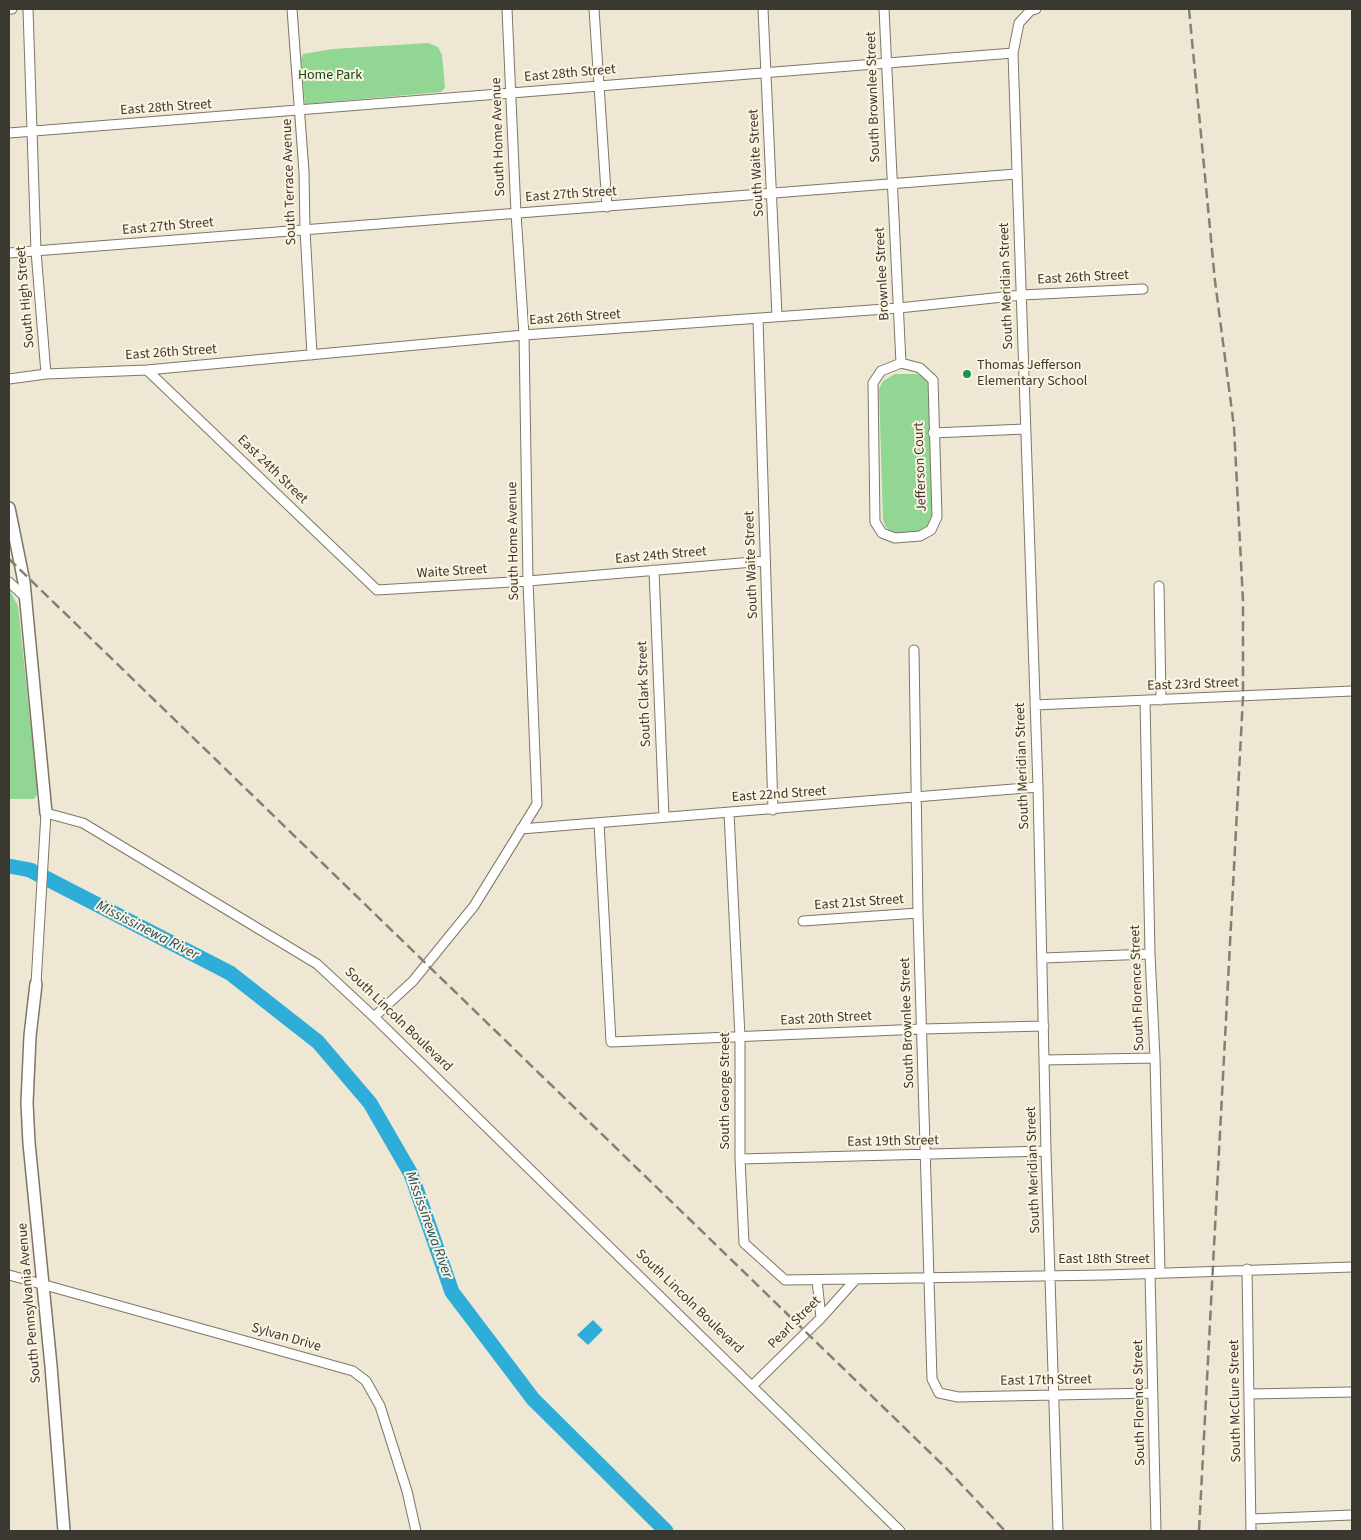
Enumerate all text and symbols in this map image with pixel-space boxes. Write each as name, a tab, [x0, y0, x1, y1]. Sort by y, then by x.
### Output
street label: South Brownlee Street	[863, 31, 885, 163]
street label: East 28th Street	[524, 62, 616, 86]
park label: Home Park	[298, 68, 362, 84]
street label: South Home Avenue	[489, 77, 509, 197]
street label: East 28th Street	[120, 96, 212, 120]
street label: South Waite Street	[746, 108, 768, 218]
street label: South Terrace Avenue	[279, 118, 301, 246]
street label: East 27th Street	[525, 183, 617, 207]
street label: East 27th Street	[122, 215, 214, 239]
street label: South Meridian Street	[996, 222, 1018, 350]
street label: Brownlee Street	[872, 227, 894, 321]
street label: South High Street	[13, 245, 39, 349]
street label: East 26th Street	[1037, 267, 1129, 289]
street label: East 26th Street	[529, 306, 621, 330]
street label: East 26th Street	[125, 341, 217, 365]
place label: Thomas Jefferson Elementary School	[977, 358, 1087, 391]
marker: Thomas Jefferson Elementary School	[961, 368, 973, 380]
street label: Jefferson Court	[911, 422, 931, 512]
street label: East 24th Street	[233, 432, 311, 508]
street label: South Home Avenue	[505, 481, 523, 601]
street label: South Waite Street	[742, 511, 762, 619]
street label: East 24th Street	[615, 544, 707, 568]
street label: Waite Street	[416, 561, 488, 583]
street label: South Clark Street	[635, 641, 655, 747]
street label: East 23rd Street	[1147, 675, 1239, 695]
street label: South Meridian Street	[1012, 702, 1034, 830]
street label: East 22nd Street	[731, 783, 827, 807]
street label: East 21st Street	[814, 891, 904, 915]
water label: Mississinewa River	[93, 897, 201, 965]
street label: South Florence Street	[1127, 925, 1149, 1051]
street label: South Brownlee Street	[897, 957, 919, 1089]
street label: South Lincoln Boulevard	[341, 964, 455, 1076]
street label: East 20th Street	[780, 1008, 872, 1030]
street label: South George Street	[718, 1032, 734, 1150]
street label: South Meridian Street	[1023, 1106, 1045, 1234]
street label: East 19th Street	[847, 1133, 939, 1151]
water label: Mississinewa River	[400, 1169, 456, 1281]
street label: South Pennsylvania Avenue	[15, 1222, 45, 1384]
street label: South Lincoln Boulevard	[632, 1246, 746, 1358]
street label: East 18th Street	[1058, 1252, 1150, 1268]
street label: Pearl Street	[765, 1293, 825, 1353]
street label: Sylvan Drive	[249, 1320, 323, 1356]
street label: South McClure Street	[1227, 1339, 1245, 1463]
street label: South Florence Street	[1131, 1340, 1149, 1466]
street label: East 17th Street	[1000, 1372, 1092, 1390]

